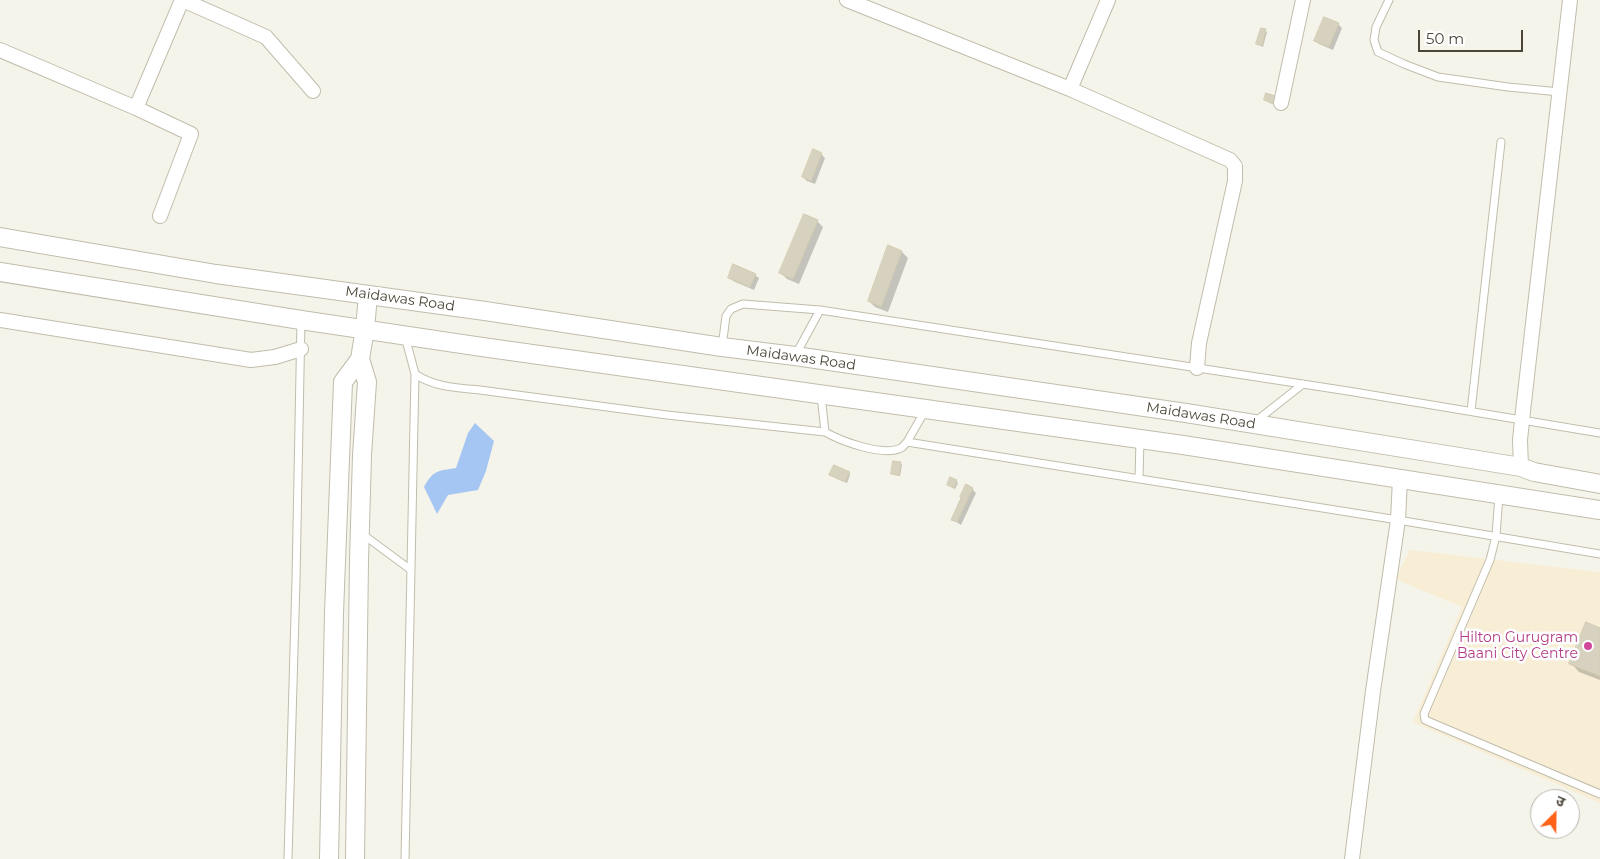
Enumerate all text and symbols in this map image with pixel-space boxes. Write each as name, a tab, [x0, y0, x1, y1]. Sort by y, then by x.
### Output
scale bar	[1420, 20, 1525, 52]
text: 50 m	[1426, 29, 1464, 48]
street label: Maidawas Road	[344, 283, 456, 315]
street label: Maidawas Road	[745, 342, 857, 374]
street label: Maidawas Road	[1145, 399, 1257, 433]
place label: Hilton Gurugram Baani City Centre	[1457, 630, 1578, 662]
marker: Hilton Gurugram Baani City Centre	[1582, 640, 1594, 652]
north arrow	[1530, 789, 1580, 839]
text: उ	[1553, 791, 1568, 811]

